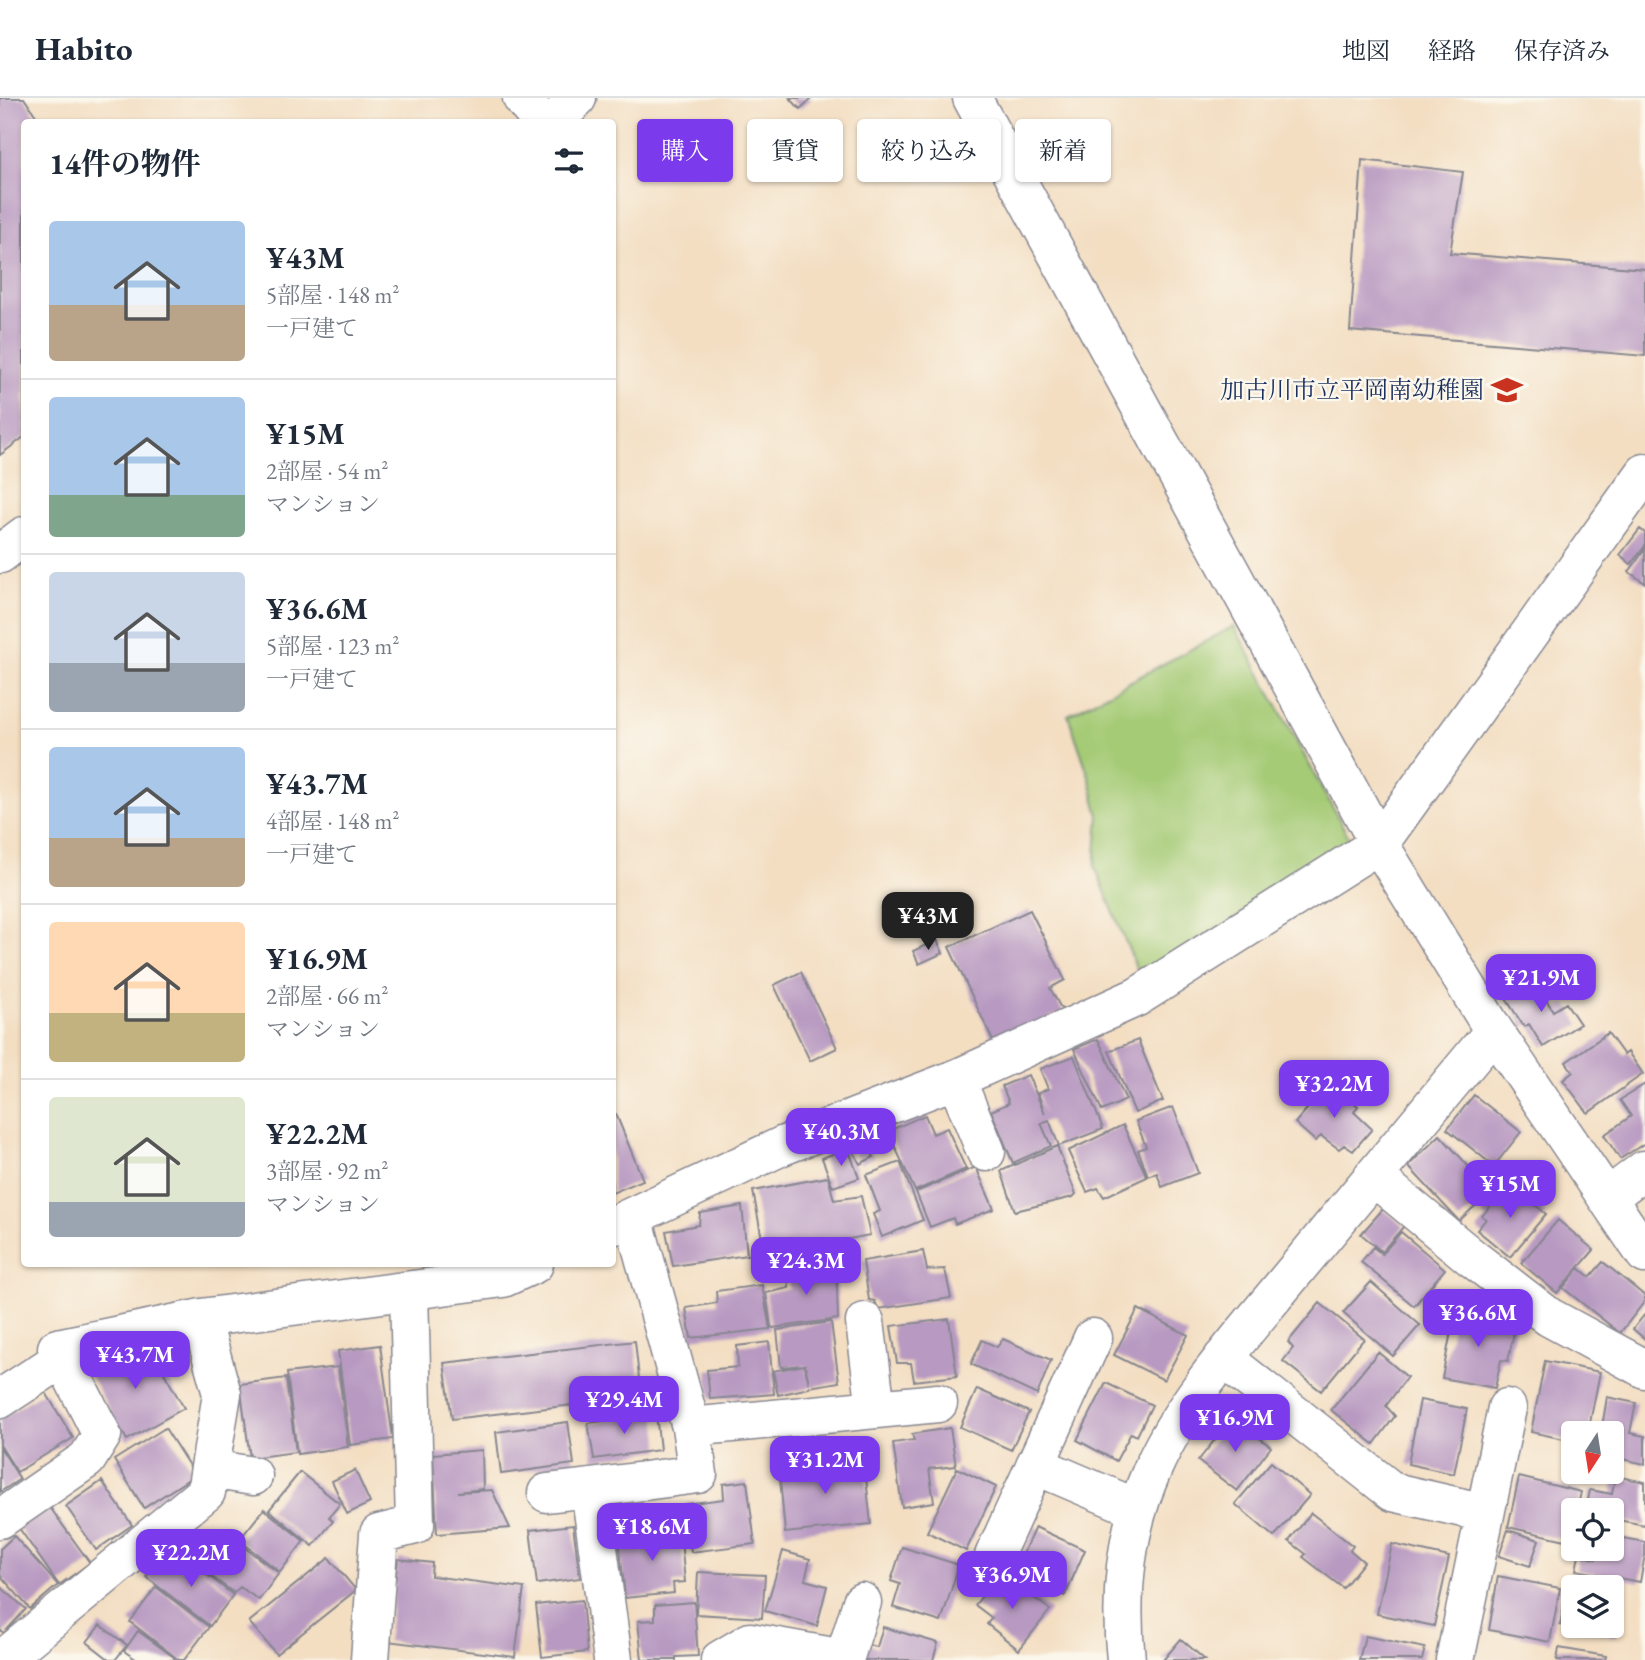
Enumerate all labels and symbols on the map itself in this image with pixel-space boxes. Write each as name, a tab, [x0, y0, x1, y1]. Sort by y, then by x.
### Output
school or university icon: 加古川市立平岡南幼稚園	[1490, 373, 1524, 407]
place label: 加古川市立平岡南幼稚園	[1220, 374, 1484, 405]
pin: ¥43M	[887, 892, 969, 952]
pin: ¥21.9M	[1484, 954, 1598, 1014]
pin: ¥32.2M	[1277, 1060, 1391, 1120]
pin: ¥40.3M	[784, 1108, 898, 1168]
pin: ¥15M	[1469, 1160, 1551, 1220]
pin: ¥24.3M	[749, 1238, 863, 1297]
pin: ¥36.6M	[1421, 1290, 1535, 1349]
pin: ¥43.7M	[78, 1332, 192, 1391]
pin: ¥29.4M	[567, 1376, 681, 1436]
pin: ¥16.9M	[1178, 1394, 1292, 1454]
north arrow	[1561, 1421, 1624, 1484]
pin: ¥31.2M	[768, 1436, 882, 1496]
pin: ¥18.6M	[595, 1504, 709, 1563]
pin: ¥22.2M	[134, 1530, 248, 1589]
pin: ¥36.9M	[955, 1552, 1069, 1611]

